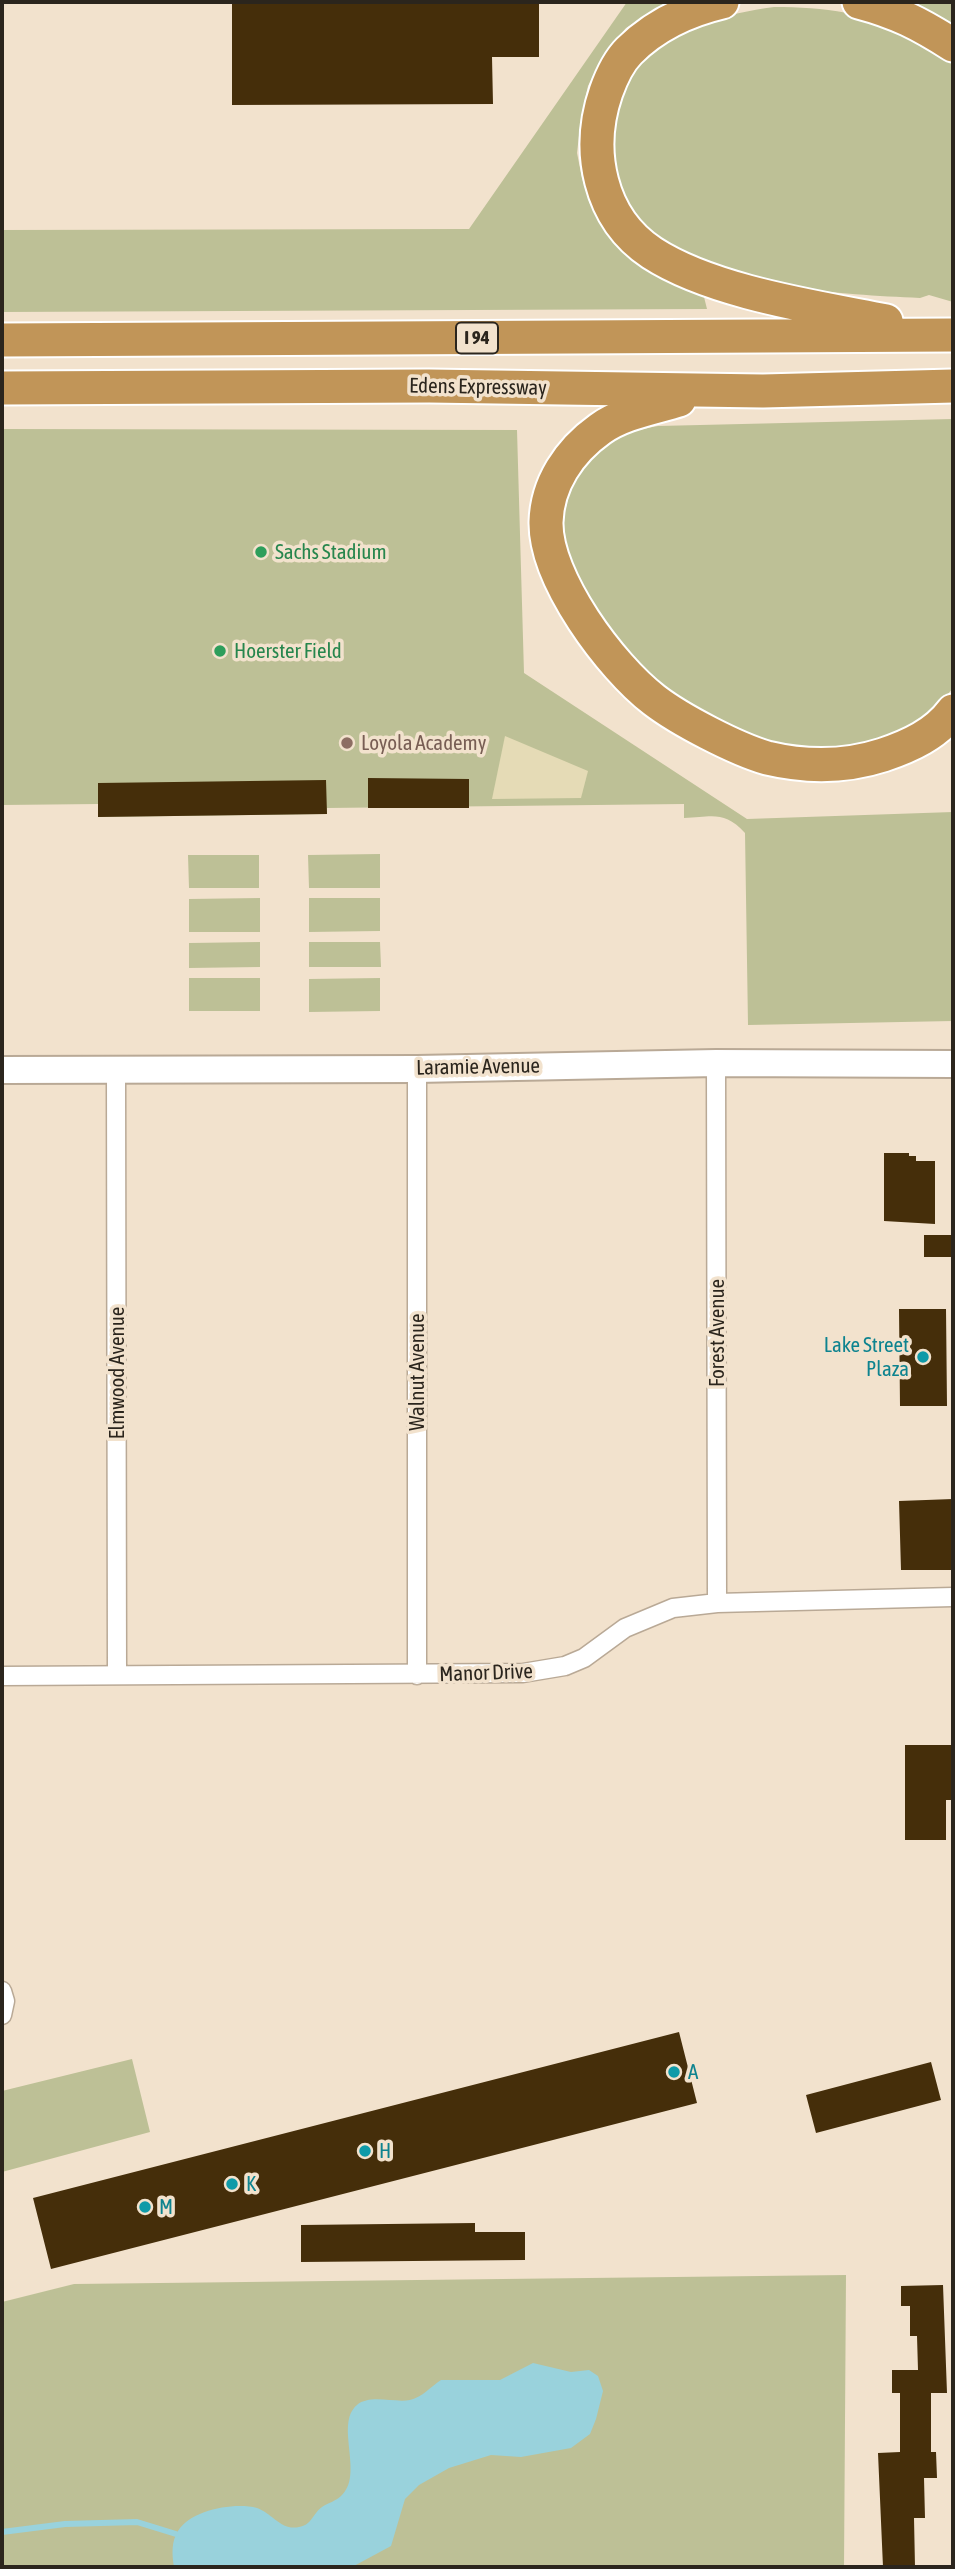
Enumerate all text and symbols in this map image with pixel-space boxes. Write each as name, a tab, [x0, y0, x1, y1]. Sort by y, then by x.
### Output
road number: I 94	[456, 322, 498, 354]
street label: Edens Expressway	[409, 373, 547, 401]
place label: Sachs Stadium	[275, 539, 387, 565]
marker: Sachs Stadium	[253, 544, 269, 560]
place label: Hoerster Field	[234, 638, 342, 664]
marker: Hoerster Field	[212, 643, 228, 659]
place label: Loyola Academy	[361, 730, 486, 756]
marker: Loyola Academy	[339, 735, 355, 751]
street label: Laramie Avenue	[416, 1053, 540, 1081]
street label: Forest Avenue	[704, 1279, 730, 1387]
street label: Elmwood Avenue	[104, 1307, 130, 1439]
street label: Walnut Avenue	[404, 1313, 430, 1431]
place label: Lake Street Plaza	[824, 1332, 909, 1382]
marker: Lake Street Plaza	[915, 1349, 931, 1365]
street label: Manor Drive	[439, 1659, 533, 1687]
place label: A	[688, 2059, 698, 2085]
marker: A	[666, 2064, 682, 2080]
place label: H	[379, 2138, 391, 2164]
marker: H	[357, 2143, 373, 2159]
place label: K	[246, 2171, 256, 2197]
marker: K	[224, 2176, 240, 2192]
place label: M	[159, 2194, 173, 2220]
marker: M	[137, 2199, 153, 2215]

